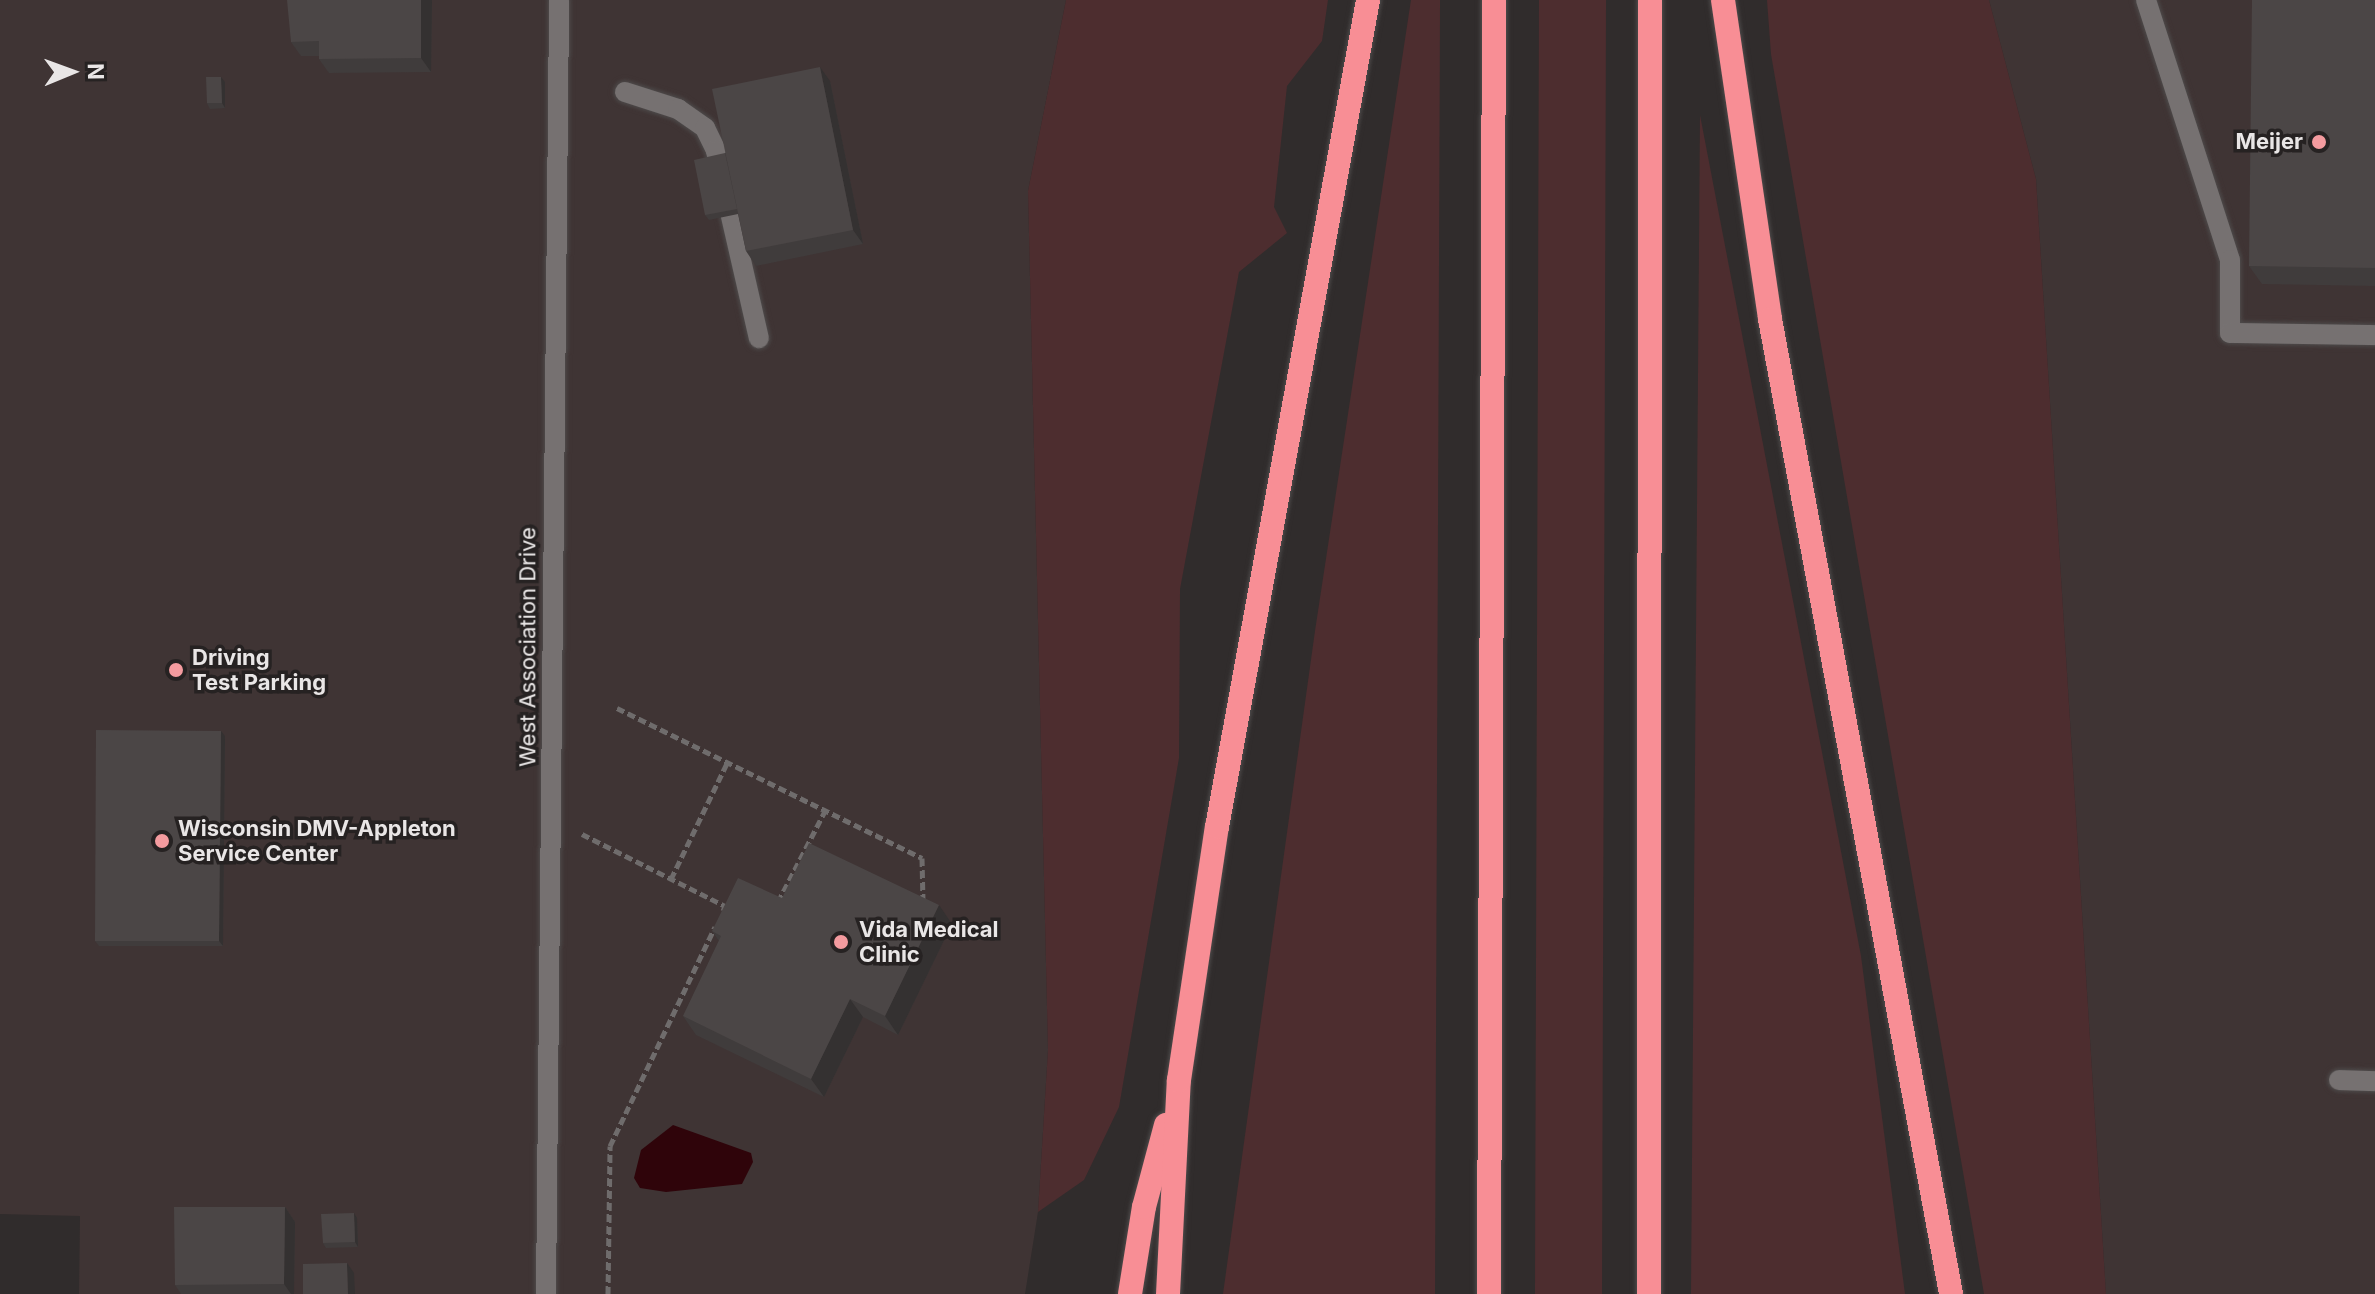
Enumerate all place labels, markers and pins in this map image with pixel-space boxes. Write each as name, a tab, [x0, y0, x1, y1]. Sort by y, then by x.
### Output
place label: Meijer	[2235, 129, 2303, 155]
marker: Meijer	[2310, 133, 2328, 151]
place label: Driving Test Parking	[192, 644, 326, 696]
marker: Driving Test Parking	[167, 661, 185, 679]
place label: Wisconsin DMV-Appleton Service Center	[178, 815, 456, 866]
marker: Wisconsin DMV-Appleton Service Center	[153, 832, 171, 850]
place label: Vida Medical Clinic	[859, 916, 999, 968]
marker: Vida Medical Clinic	[830, 931, 852, 953]

